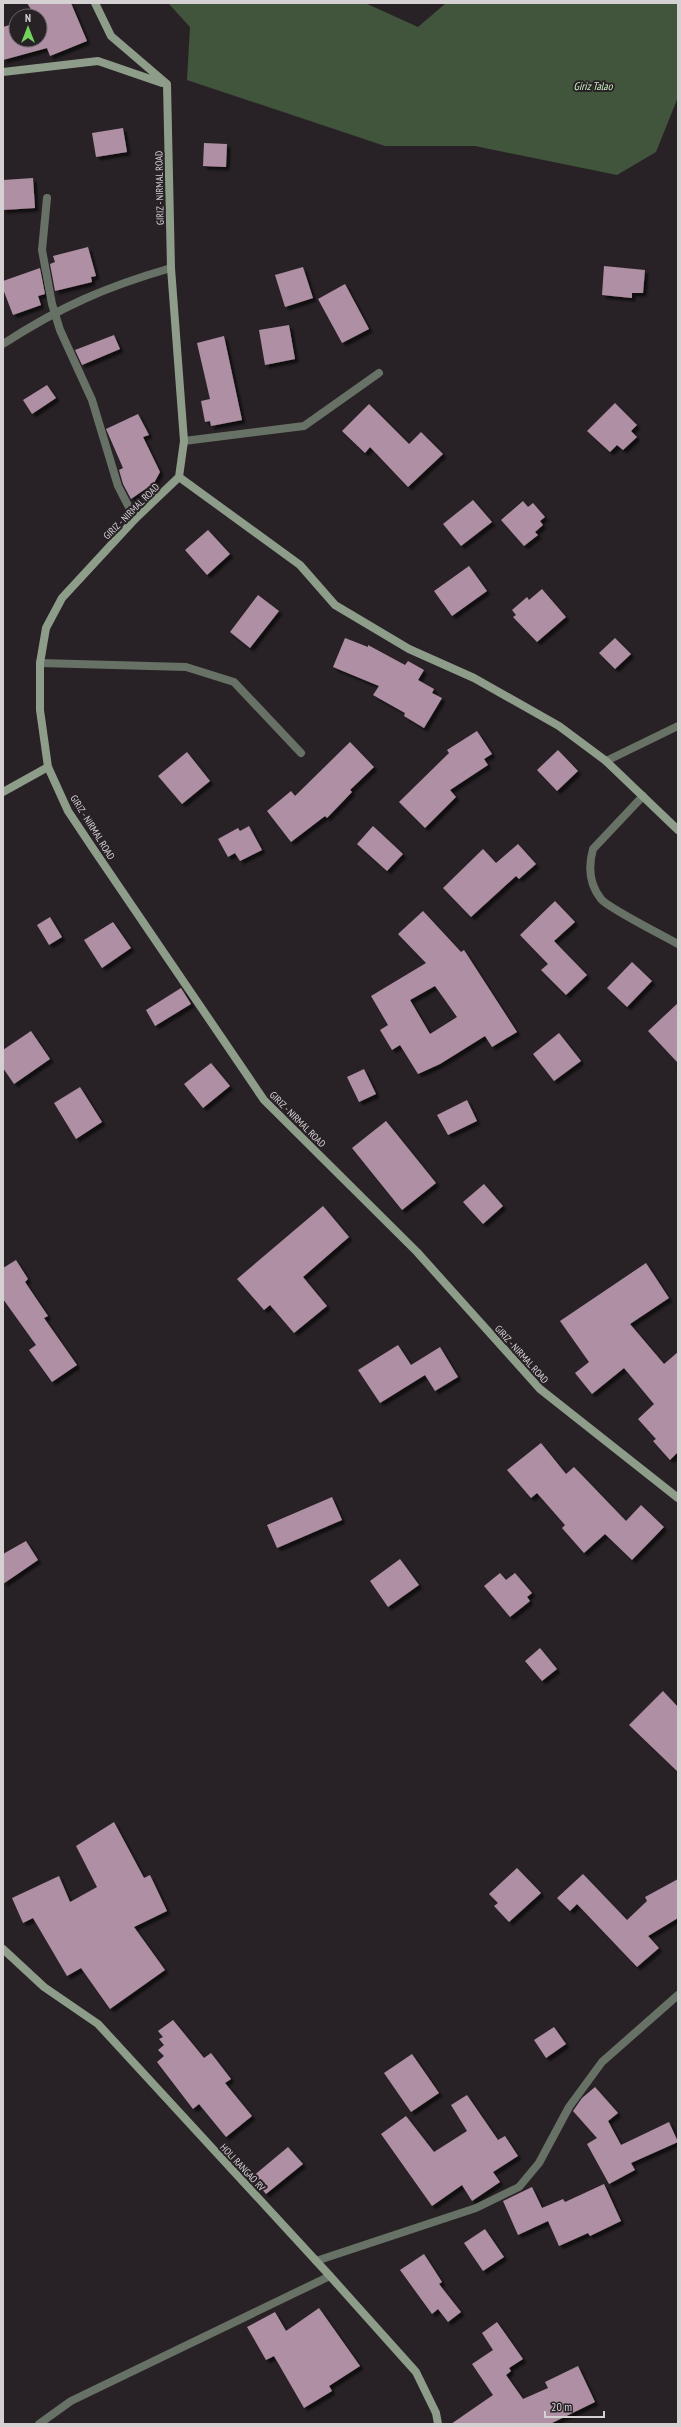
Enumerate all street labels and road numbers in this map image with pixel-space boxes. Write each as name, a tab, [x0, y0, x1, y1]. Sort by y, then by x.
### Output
street label: GIRIZ - NIRMAL ROAD	[152, 151, 167, 225]
street label: GIRIZ - NIRMAL ROAD	[101, 481, 162, 542]
street label: GIRIZ - NIRMAL ROAD	[67, 792, 118, 862]
street label: GIRIZ - NIRMAL ROAD	[267, 1089, 328, 1150]
street label: GIRIZ - NIRMAL ROAD	[492, 1322, 551, 1386]
street label: HOLI RANGAO RV	[217, 2141, 268, 2194]

